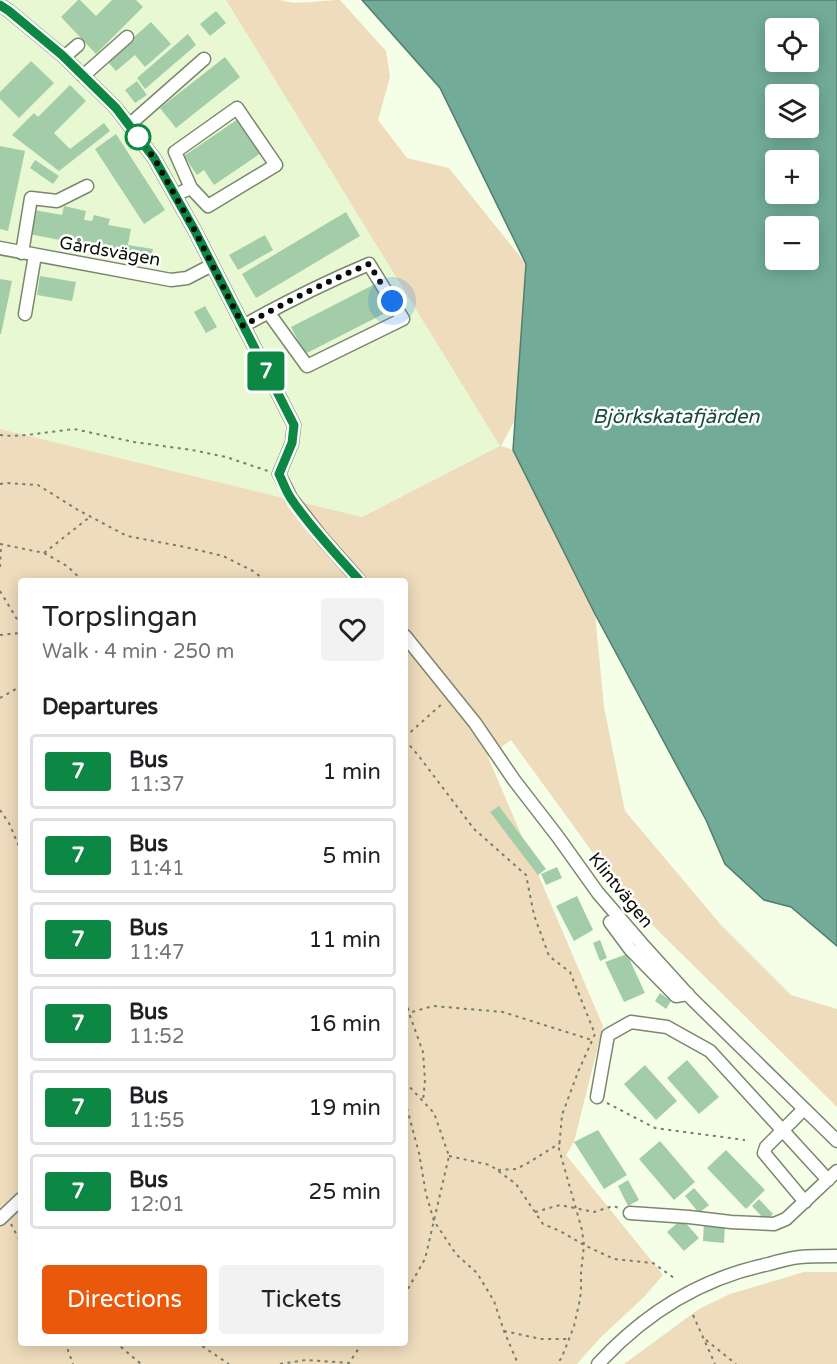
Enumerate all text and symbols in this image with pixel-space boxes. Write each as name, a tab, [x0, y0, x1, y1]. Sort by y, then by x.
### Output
map controls	[765, 18, 819, 270]
button: locate	[765, 18, 819, 72]
button: layers	[765, 84, 819, 138]
unlabelled marker	[125, 124, 151, 150]
button: +	[765, 150, 819, 204]
button: −	[765, 216, 819, 270]
street label: Gårdsvägen	[58, 231, 162, 271]
your location	[377, 286, 407, 316]
line badge: 7	[246, 352, 286, 391]
text: 7	[259, 359, 273, 384]
water label: Björkskatafjärden	[593, 405, 760, 429]
button: heart	[321, 598, 384, 661]
text: Torpslingan	[42, 600, 198, 634]
text: Walk · 4 min · 250 m	[42, 640, 234, 664]
text: Departures	[42, 694, 158, 720]
text: Bus	[129, 747, 168, 773]
text: 7	[71, 759, 85, 784]
text: 1 min	[322, 759, 381, 785]
text: 11:37	[129, 773, 184, 797]
text: Bus	[129, 831, 168, 857]
text: 7	[71, 843, 85, 868]
text: 5 min	[322, 843, 381, 869]
street label: Klintvägen	[584, 848, 658, 932]
text: 11:41	[129, 857, 184, 881]
text: Bus	[129, 915, 168, 941]
text: 7	[71, 927, 85, 952]
text: 11 min	[309, 927, 381, 953]
text: 11:47	[129, 941, 184, 965]
text: Bus	[129, 999, 168, 1025]
text: 7	[71, 1011, 85, 1036]
text: 16 min	[309, 1011, 381, 1037]
text: 11:52	[129, 1025, 184, 1049]
text: Bus	[129, 1083, 168, 1109]
text: 7	[71, 1095, 85, 1120]
text: 19 min	[309, 1095, 381, 1121]
text: 11:55	[129, 1109, 184, 1133]
text: Bus	[129, 1167, 168, 1193]
text: 7	[71, 1179, 85, 1204]
text: 25 min	[309, 1179, 381, 1205]
text: 12:01	[129, 1193, 184, 1217]
button: Directions	[42, 1265, 207, 1334]
button: Tickets	[219, 1265, 384, 1334]

